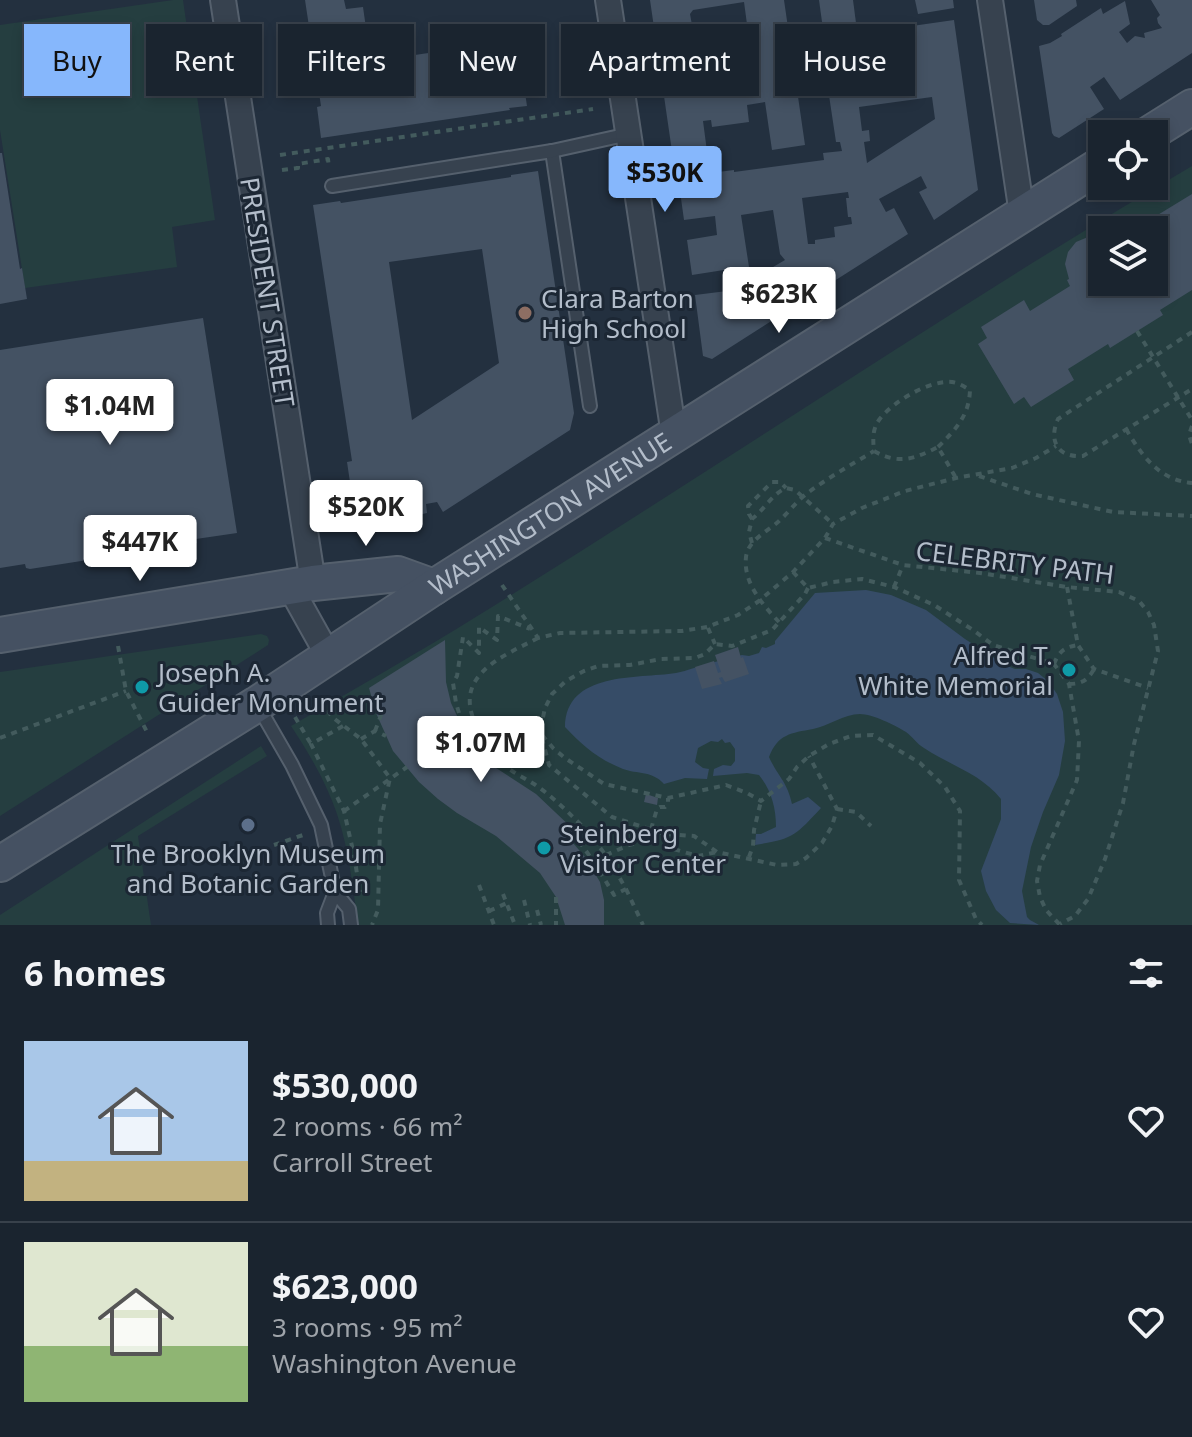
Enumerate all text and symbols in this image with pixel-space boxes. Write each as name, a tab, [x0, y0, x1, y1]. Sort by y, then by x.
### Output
chip: Buy	[24, 24, 130, 96]
chip: Rent	[146, 24, 262, 96]
chip: Filters	[278, 24, 414, 96]
chip: New	[430, 24, 545, 96]
chip: Apartment	[561, 24, 759, 96]
chip: House	[775, 24, 915, 96]
map controls	[1088, 120, 1168, 296]
button: locate	[1088, 120, 1168, 200]
pin: $530K	[609, 146, 721, 214]
text: $530K	[627, 154, 703, 190]
street label: PRESIDENT STREET	[232, 175, 304, 410]
button: layers	[1088, 216, 1168, 296]
pin: $623K	[723, 267, 835, 335]
text: $623K	[741, 275, 817, 311]
place label: Clara Barton High School	[541, 280, 694, 346]
marker: Clara Barton High School	[516, 304, 534, 322]
pin: $1.04M	[45, 379, 175, 447]
text: $1.04M	[64, 387, 156, 423]
street label: WASHINGTON AVENUE	[422, 423, 678, 604]
pin: $520K	[310, 480, 422, 548]
text: $520K	[328, 488, 404, 524]
pin: $447K	[84, 515, 196, 583]
text: $447K	[102, 523, 178, 559]
street label: CELEBRITY PATH	[914, 532, 1116, 592]
place label: Alfred T. White Memorial	[858, 637, 1053, 703]
place label: Joseph A. Guider Monument	[155, 654, 384, 720]
marker: Alfred T. White Memorial	[1060, 661, 1078, 679]
marker: Joseph A. Guider Monument	[133, 678, 151, 696]
pin: $1.07M	[416, 716, 546, 784]
text: $1.07M	[435, 724, 527, 760]
place label: Steinberg Visitor Center	[560, 815, 726, 881]
marker: The Brooklyn Museum and Botanic Garden	[239, 816, 257, 834]
place label: The Brooklyn Museum and Botanic Garden	[111, 835, 385, 901]
marker: Steinberg Visitor Center	[535, 839, 553, 857]
text: 6 homes	[24, 950, 166, 996]
icon: filters	[1124, 951, 1168, 995]
text: $530,000	[272, 1062, 418, 1108]
icon: home	[88, 1073, 184, 1169]
icon: heart	[1124, 1099, 1168, 1143]
text: 2 rooms · 66 m²	[272, 1108, 462, 1144]
text: Carroll Street	[272, 1144, 432, 1180]
text: $623,000	[272, 1263, 418, 1309]
icon: home	[88, 1274, 184, 1370]
icon: heart	[1124, 1300, 1168, 1344]
text: 3 rooms · 95 m²	[272, 1309, 462, 1345]
text: Washington Avenue	[272, 1345, 517, 1381]

